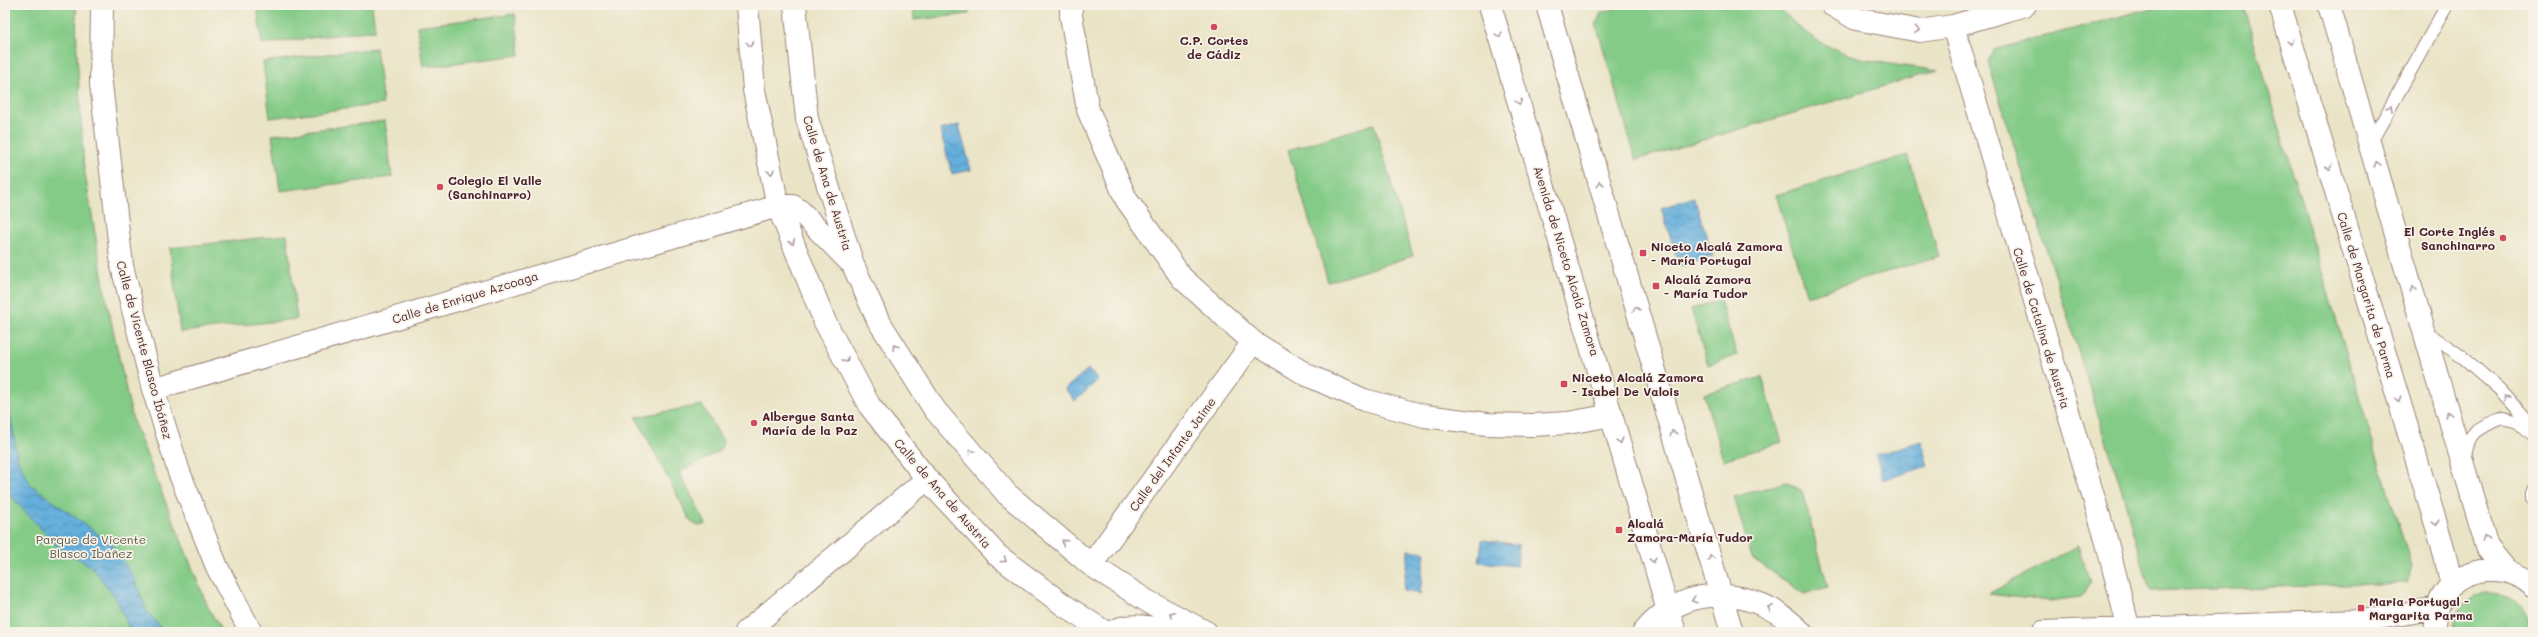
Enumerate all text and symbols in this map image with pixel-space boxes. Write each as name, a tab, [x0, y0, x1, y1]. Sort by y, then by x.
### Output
marker: C.P. Cortes de Cádiz	[1209, 22, 1219, 32]
one-way arrow	[1914, 25, 1920, 34]
one-way arrow	[1494, 31, 1503, 38]
place label: C.P. Cortes de Cádiz	[1180, 32, 1248, 62]
one-way arrow	[2286, 39, 2295, 46]
one-way arrow	[745, 41, 754, 47]
one-way arrow	[1514, 98, 1523, 105]
one-way arrow	[2385, 105, 2392, 112]
street label: Calle de Ana de Austria	[800, 113, 856, 253]
one-way arrow	[2373, 161, 2382, 168]
one-way arrow	[2324, 163, 2333, 170]
street label: Avenida de Niceto Alcalá Zamora	[1530, 164, 1604, 358]
one-way arrow	[766, 169, 774, 175]
place label: Colegio El Valle (Sanchinarro)	[448, 172, 542, 202]
one-way arrow	[1596, 181, 1605, 188]
marker: Colegio El Valle (Sanchinarro)	[435, 182, 445, 192]
street label: Calle de Margarita de Parma	[2334, 210, 2400, 380]
place label: El Corte Inglés Sanchinarro	[2404, 223, 2495, 253]
marker: El Corte Inglés Sanchinarro	[2498, 233, 2508, 243]
one-way arrow	[788, 238, 796, 245]
place label: Niceto Alcalá Zamora - María Portugal	[1651, 238, 1783, 268]
street label: Calle de Catalina de Austria	[2010, 245, 2074, 411]
marker: Niceto Alcalá Zamora - María Portugal	[1638, 248, 1648, 258]
street label: Calle de Vicente Blasco Ibáñez	[113, 259, 177, 441]
street label: Calle de Enrique Azcoaga	[390, 267, 540, 327]
place label: Alcalá Zamora - María Tudor	[1664, 271, 1751, 301]
marker: Alcalá Zamora - María Tudor	[1651, 281, 1661, 291]
one-way arrow	[2409, 286, 2418, 293]
one-way arrow	[1632, 305, 1641, 312]
one-way arrow	[892, 344, 899, 351]
one-way arrow	[841, 356, 848, 363]
place label: Niceto Alcalá Zamora - Isabel De Valois	[1572, 369, 1704, 399]
marker: Niceto Alcalá Zamora - Isabel De Valois	[1559, 379, 1569, 389]
street label: Calle del Infante Jaime	[1125, 394, 1219, 514]
one-way arrow	[2393, 395, 2402, 402]
one-way arrow	[2504, 395, 2511, 402]
place label: Albergue Santa María de la Paz	[762, 408, 858, 438]
one-way arrow	[2444, 411, 2453, 418]
marker: Albergue Santa María de la Paz	[749, 418, 759, 428]
one-way arrow	[1669, 430, 1678, 437]
street label: Calle de Ana de Austria	[891, 435, 995, 551]
one-way arrow	[1615, 438, 1624, 445]
one-way arrow	[968, 449, 975, 457]
place label: Alcalá Zamora-María Tudor	[1627, 515, 1753, 545]
one-way arrow	[2431, 519, 2440, 526]
marker: Alcalá Zamora-María Tudor	[1614, 525, 1624, 535]
park label: Parque de Vicente Blasco Ibáñez	[36, 531, 146, 561]
one-way arrow	[2481, 536, 2490, 543]
one-way arrow	[1061, 539, 1069, 547]
one-way arrow	[1707, 554, 1715, 561]
one-way arrow	[999, 555, 1006, 562]
one-way arrow	[1648, 557, 1656, 564]
place label: Maria Portugal - Margarita Parma	[2369, 593, 2473, 623]
one-way arrow	[1691, 595, 1698, 604]
marker: Maria Portugal - Margarita Parma	[2356, 603, 2366, 613]
one-way arrow	[1767, 605, 1774, 613]
one-way arrow	[1168, 611, 1176, 619]

